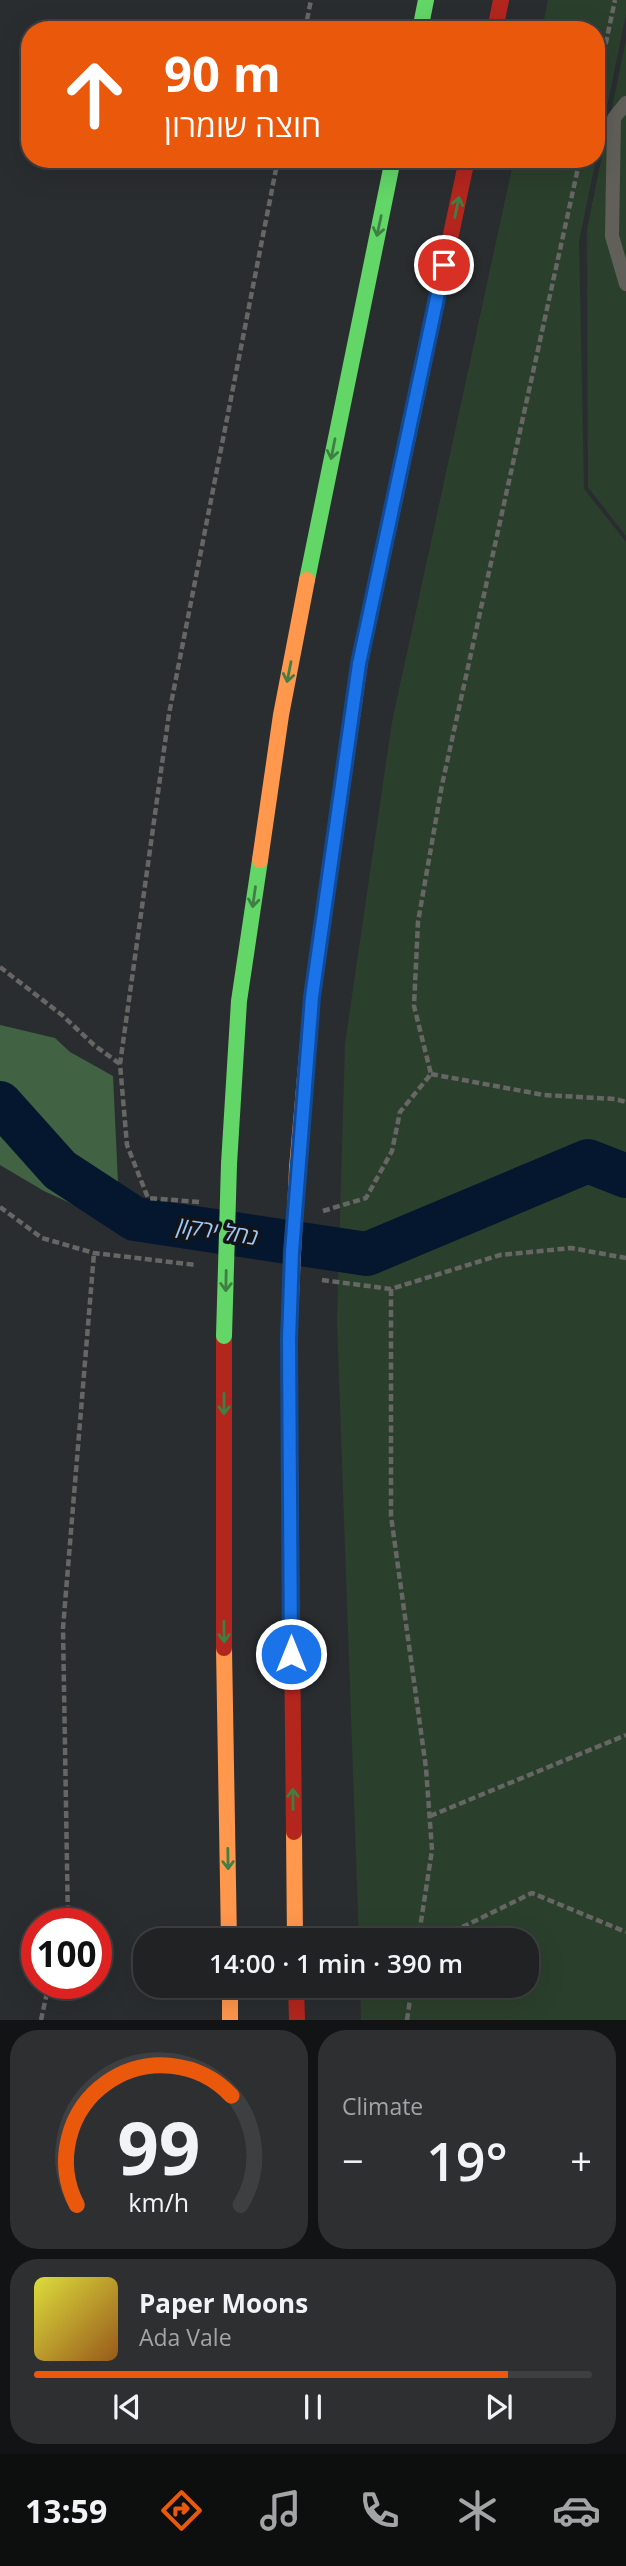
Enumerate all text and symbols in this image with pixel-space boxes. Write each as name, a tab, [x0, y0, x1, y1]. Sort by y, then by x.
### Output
text: 90 m	[164, 40, 281, 106]
icon: ahead	[49, 49, 140, 140]
text: חוצה שומרון	[164, 103, 321, 146]
one-way arrow	[451, 196, 464, 219]
one-way arrow	[371, 214, 385, 237]
pin	[414, 235, 474, 295]
icon: arrive	[425, 246, 463, 284]
one-way arrow	[325, 437, 339, 460]
one-way arrow	[282, 660, 295, 683]
one-way arrow	[248, 885, 261, 908]
water label: נחל ירקון	[174, 1208, 261, 1252]
one-way arrow	[219, 1269, 233, 1292]
one-way arrow	[217, 1392, 231, 1415]
position arrow	[254, 1617, 328, 1691]
one-way arrow	[217, 1620, 230, 1643]
one-way arrow	[286, 1788, 300, 1811]
one-way arrow	[221, 1847, 234, 1870]
speed limit sign: 100	[21, 1908, 112, 1999]
text: 14:00 · 1 min · 390 m	[209, 1945, 463, 1981]
text: Climate	[342, 2090, 423, 2122]
text: 99	[117, 2098, 201, 2197]
text: 19°	[426, 2125, 508, 2196]
text: −	[342, 2134, 364, 2186]
text: +	[570, 2134, 592, 2186]
text: km/h	[129, 2185, 189, 2219]
text: Paper Moons	[139, 2285, 308, 2321]
text: Ada Vale	[139, 2321, 232, 2353]
icon: previous	[108, 2388, 146, 2426]
icon: pause	[294, 2388, 332, 2426]
icon: next	[480, 2388, 518, 2426]
icon: directions	[157, 2486, 206, 2535]
icon: music	[256, 2486, 305, 2535]
icon: phone	[355, 2486, 404, 2535]
icon: climate	[453, 2486, 502, 2535]
icon: car	[552, 2486, 601, 2535]
text: 13:59	[25, 2489, 107, 2532]

